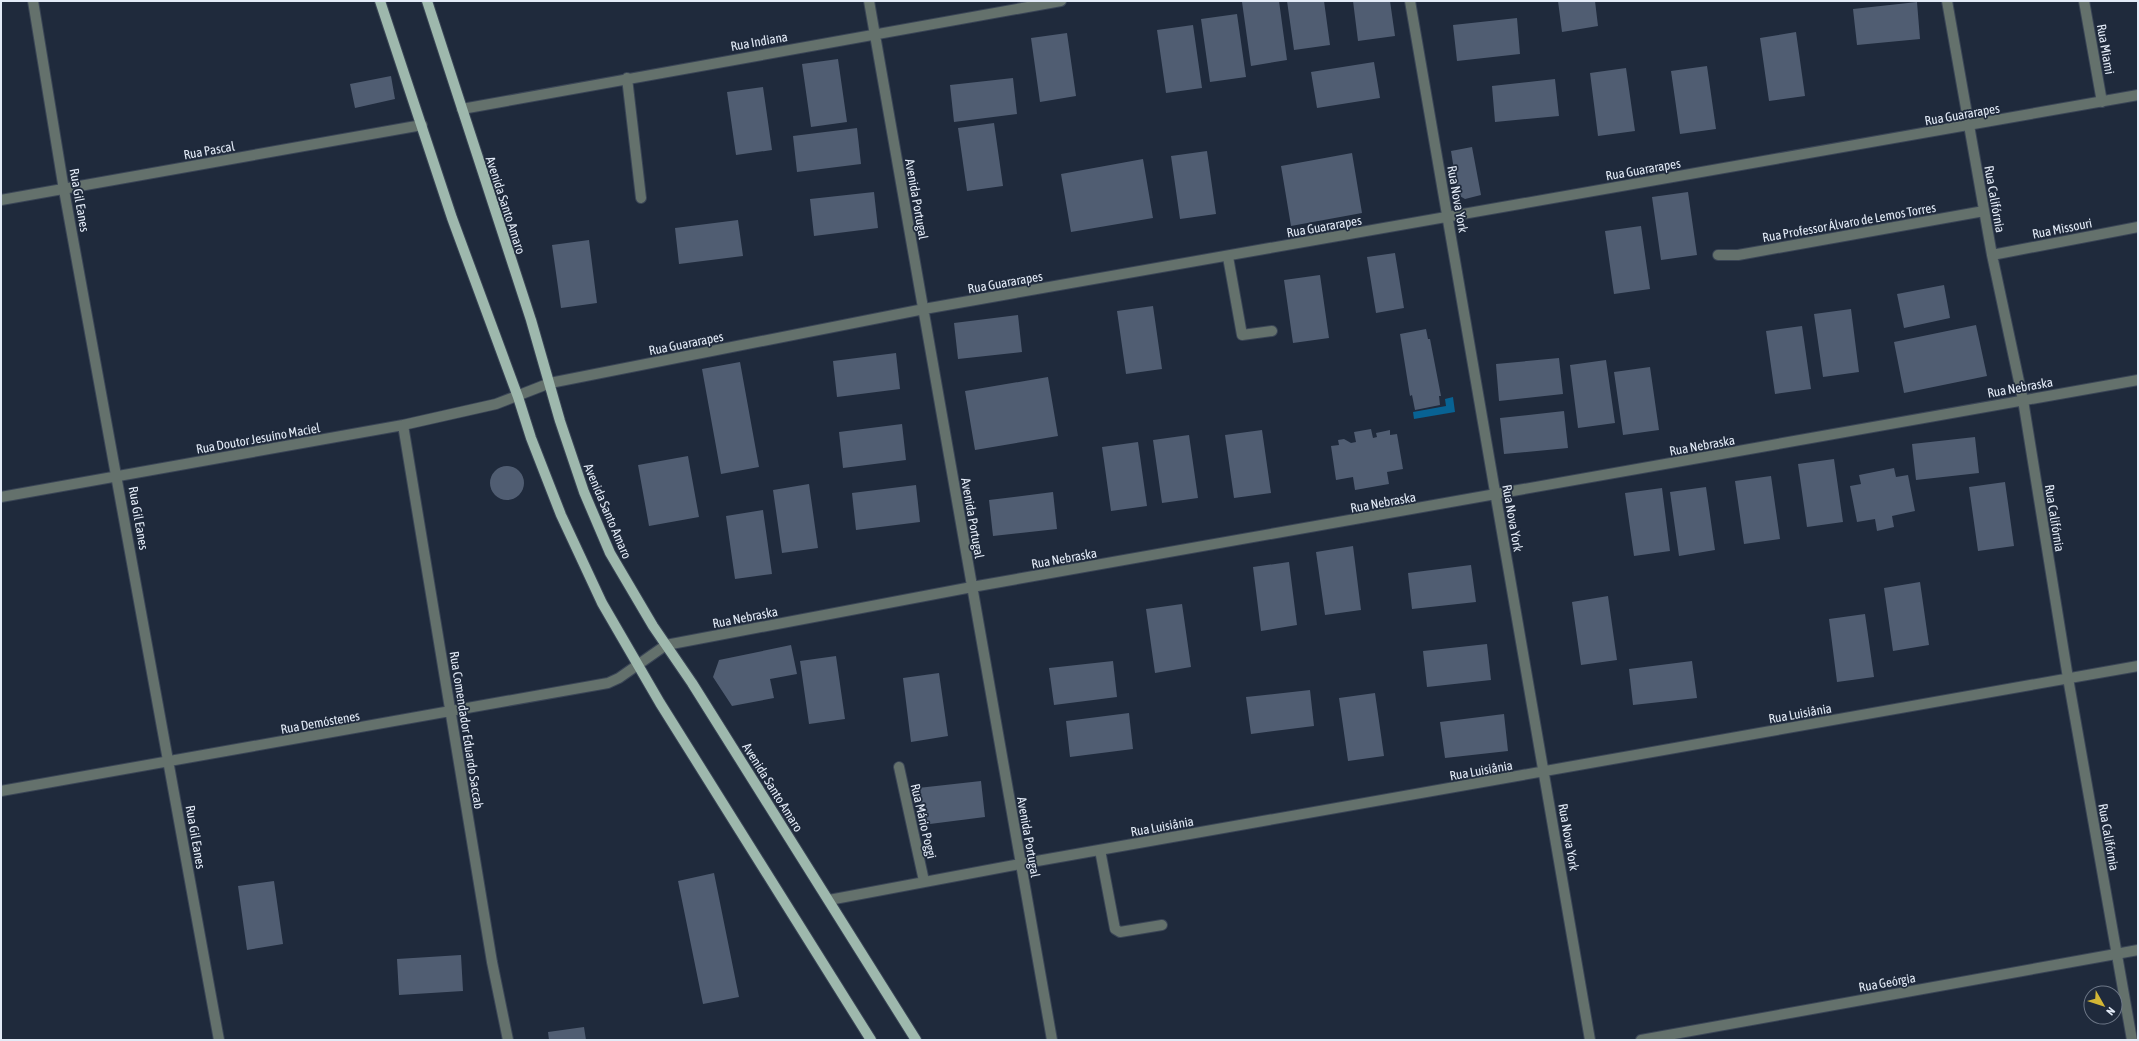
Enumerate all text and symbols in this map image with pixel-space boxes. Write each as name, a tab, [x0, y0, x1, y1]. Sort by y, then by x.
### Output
street label: Rua Miami	[2094, 23, 2117, 75]
street label: Rua Indiana	[729, 29, 789, 54]
street label: Rua Guararapes	[1924, 100, 2001, 128]
street label: Rua Pascal	[182, 139, 236, 162]
street label: Avenida Santo Amaro	[483, 154, 528, 256]
street label: Rua Guararapes	[1605, 155, 1682, 183]
street label: Avenida Portugal	[902, 158, 931, 241]
street label: Rua Nova York	[1444, 164, 1471, 234]
street label: Rua Califórnia	[1981, 164, 2008, 234]
street label: Rua Gil Eanes	[67, 167, 93, 233]
street label: Rua Professor Álvaro de Lemos Torres	[1761, 200, 1937, 245]
street label: Rua Guararapes	[1286, 212, 1363, 240]
street label: Rua Missouri	[2031, 215, 2093, 242]
street label: Rua Guararapes	[967, 268, 1044, 296]
street label: Rua Guararapes	[648, 329, 725, 358]
street label: Rua Nebraska	[1986, 374, 2054, 401]
street label: Rua Doutor Jesuíno Maciel	[195, 420, 322, 457]
street label: Rua Nebraska	[1668, 432, 1736, 459]
street label: Avenida Santo Amaro	[581, 461, 634, 561]
street label: Avenida Portugal	[958, 477, 987, 560]
street label: Rua Nova York	[1499, 483, 1526, 553]
street label: Rua Califórnia	[2042, 483, 2067, 553]
street label: Rua Gil Eanes	[126, 485, 152, 551]
street label: Rua Nebraska	[1349, 489, 1417, 516]
street label: Rua Nebraska	[1030, 545, 1098, 572]
street label: Rua Nebraska	[711, 604, 779, 631]
street label: Rua Comendador Eduardo Saccab	[447, 650, 486, 810]
street label: Rua Luisiânia	[1767, 701, 1833, 726]
street label: Rua Demóstenes	[279, 708, 361, 737]
street label: Avenida Santo Amaro	[739, 740, 806, 834]
street label: Rua Luisiânia	[1448, 758, 1514, 783]
street label: Rua Mário Poggi	[908, 782, 939, 860]
street label: Avenida Portugal	[1014, 796, 1043, 879]
street label: Rua Nova York	[1555, 802, 1582, 872]
street label: Rua Califórnia	[2095, 802, 2122, 872]
street label: Rua Gil Eanes	[183, 804, 209, 870]
street label: Rua Luisiânia	[1129, 814, 1195, 839]
street label: Rua Geórgia	[1857, 970, 1917, 995]
north arrow	[2083, 985, 2123, 1025]
text: N	[2104, 1005, 2117, 1018]

